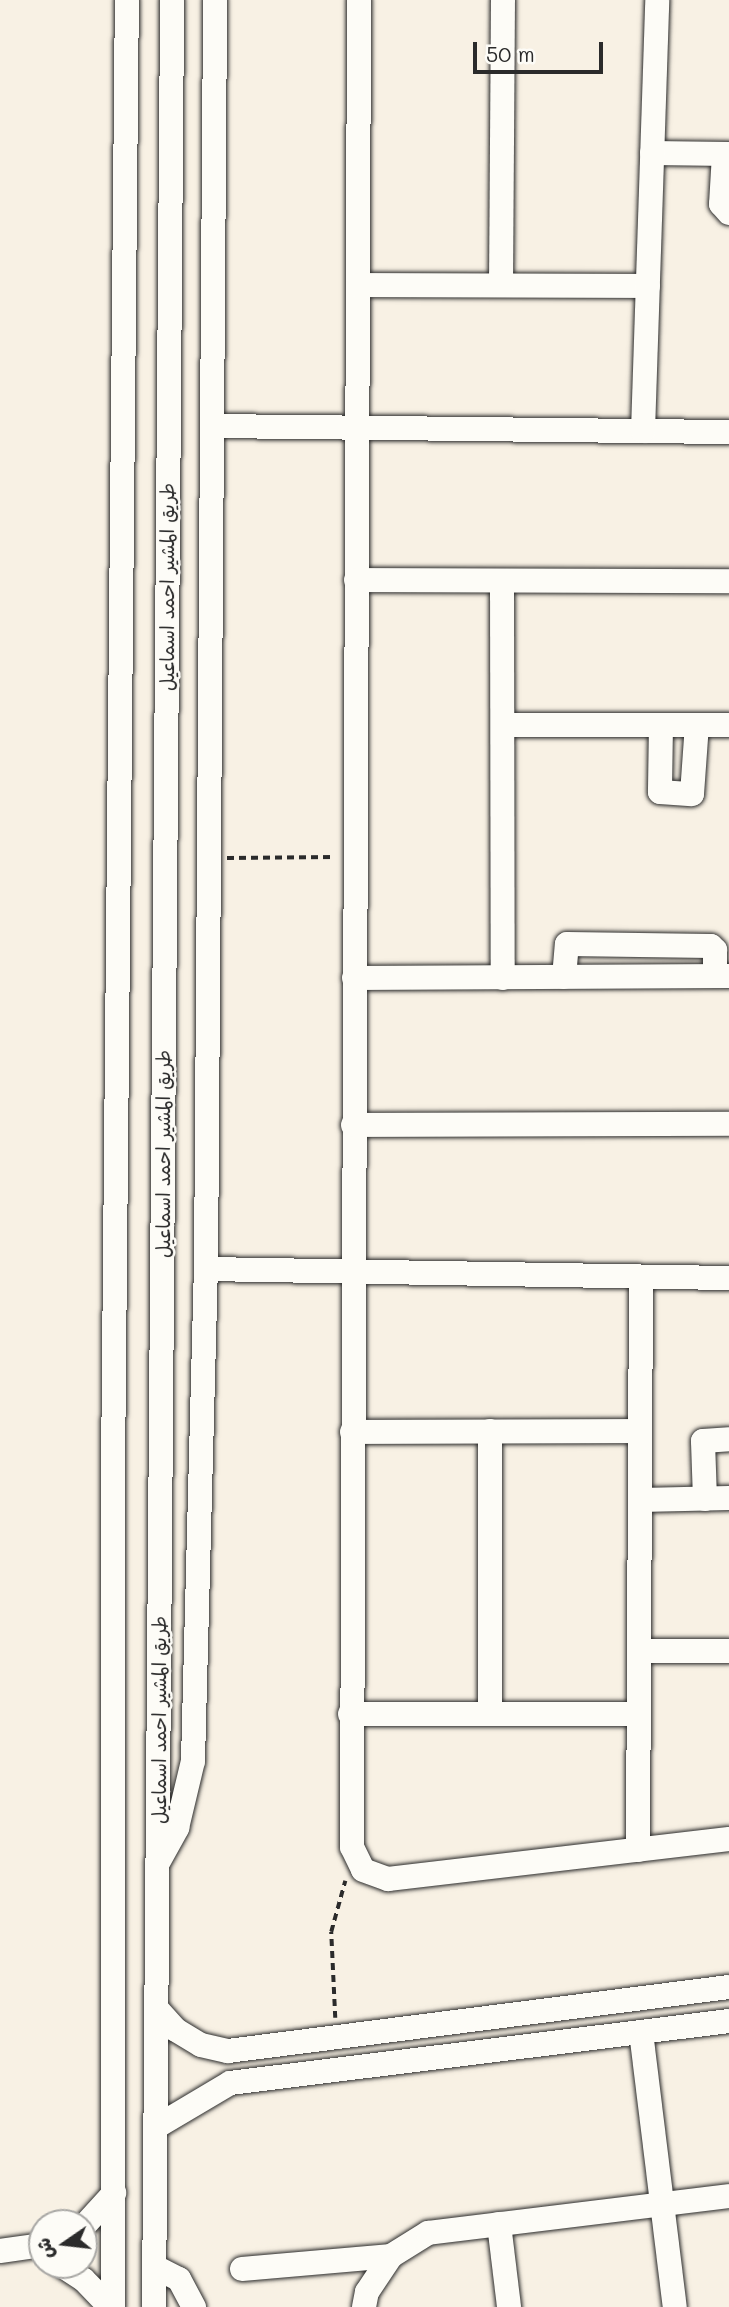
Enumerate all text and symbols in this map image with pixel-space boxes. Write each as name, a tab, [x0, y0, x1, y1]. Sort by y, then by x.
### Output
scale bar	[477, 28, 606, 72]
text: 50 m	[486, 40, 535, 67]
street label: طريق المشير احمد اسماعيل	[156, 483, 178, 691]
street label: طريق المشير احمد اسماعيل	[152, 1050, 174, 1258]
street label: طريق المشير احمد اسماعيل	[148, 1616, 170, 1824]
north arrow	[28, 2209, 98, 2279]
text: ش	[29, 2236, 59, 2262]

